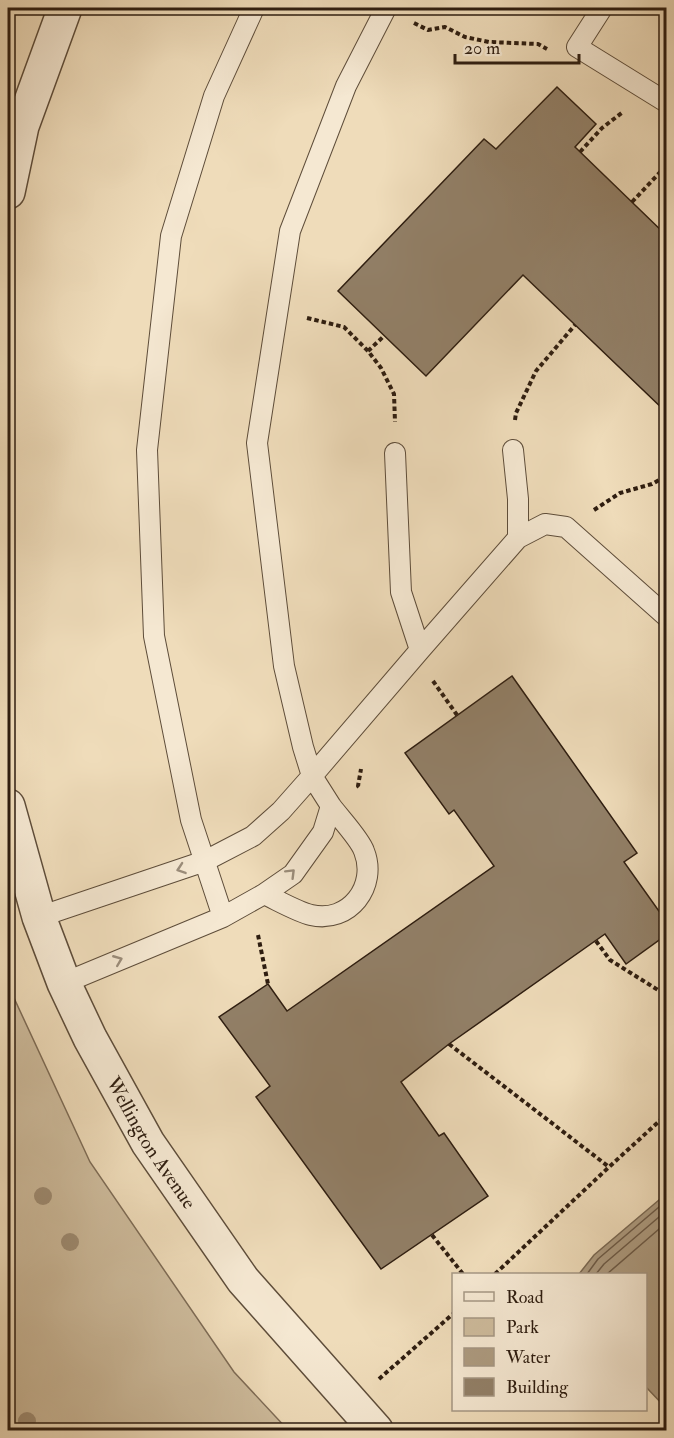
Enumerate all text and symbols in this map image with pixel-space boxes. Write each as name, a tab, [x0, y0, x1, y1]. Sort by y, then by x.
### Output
scale bar	[455, 27, 580, 65]
text: 20 m	[464, 37, 500, 60]
one-way arrow	[176, 861, 187, 874]
one-way arrow	[285, 869, 295, 880]
one-way arrow	[112, 955, 123, 967]
street label: Wellington Avenue	[101, 1071, 202, 1213]
legend	[452, 1273, 647, 1411]
text: Road	[506, 1286, 544, 1309]
text: Park	[506, 1316, 539, 1339]
text: Water	[505, 1346, 550, 1369]
text: Building	[506, 1376, 569, 1399]

